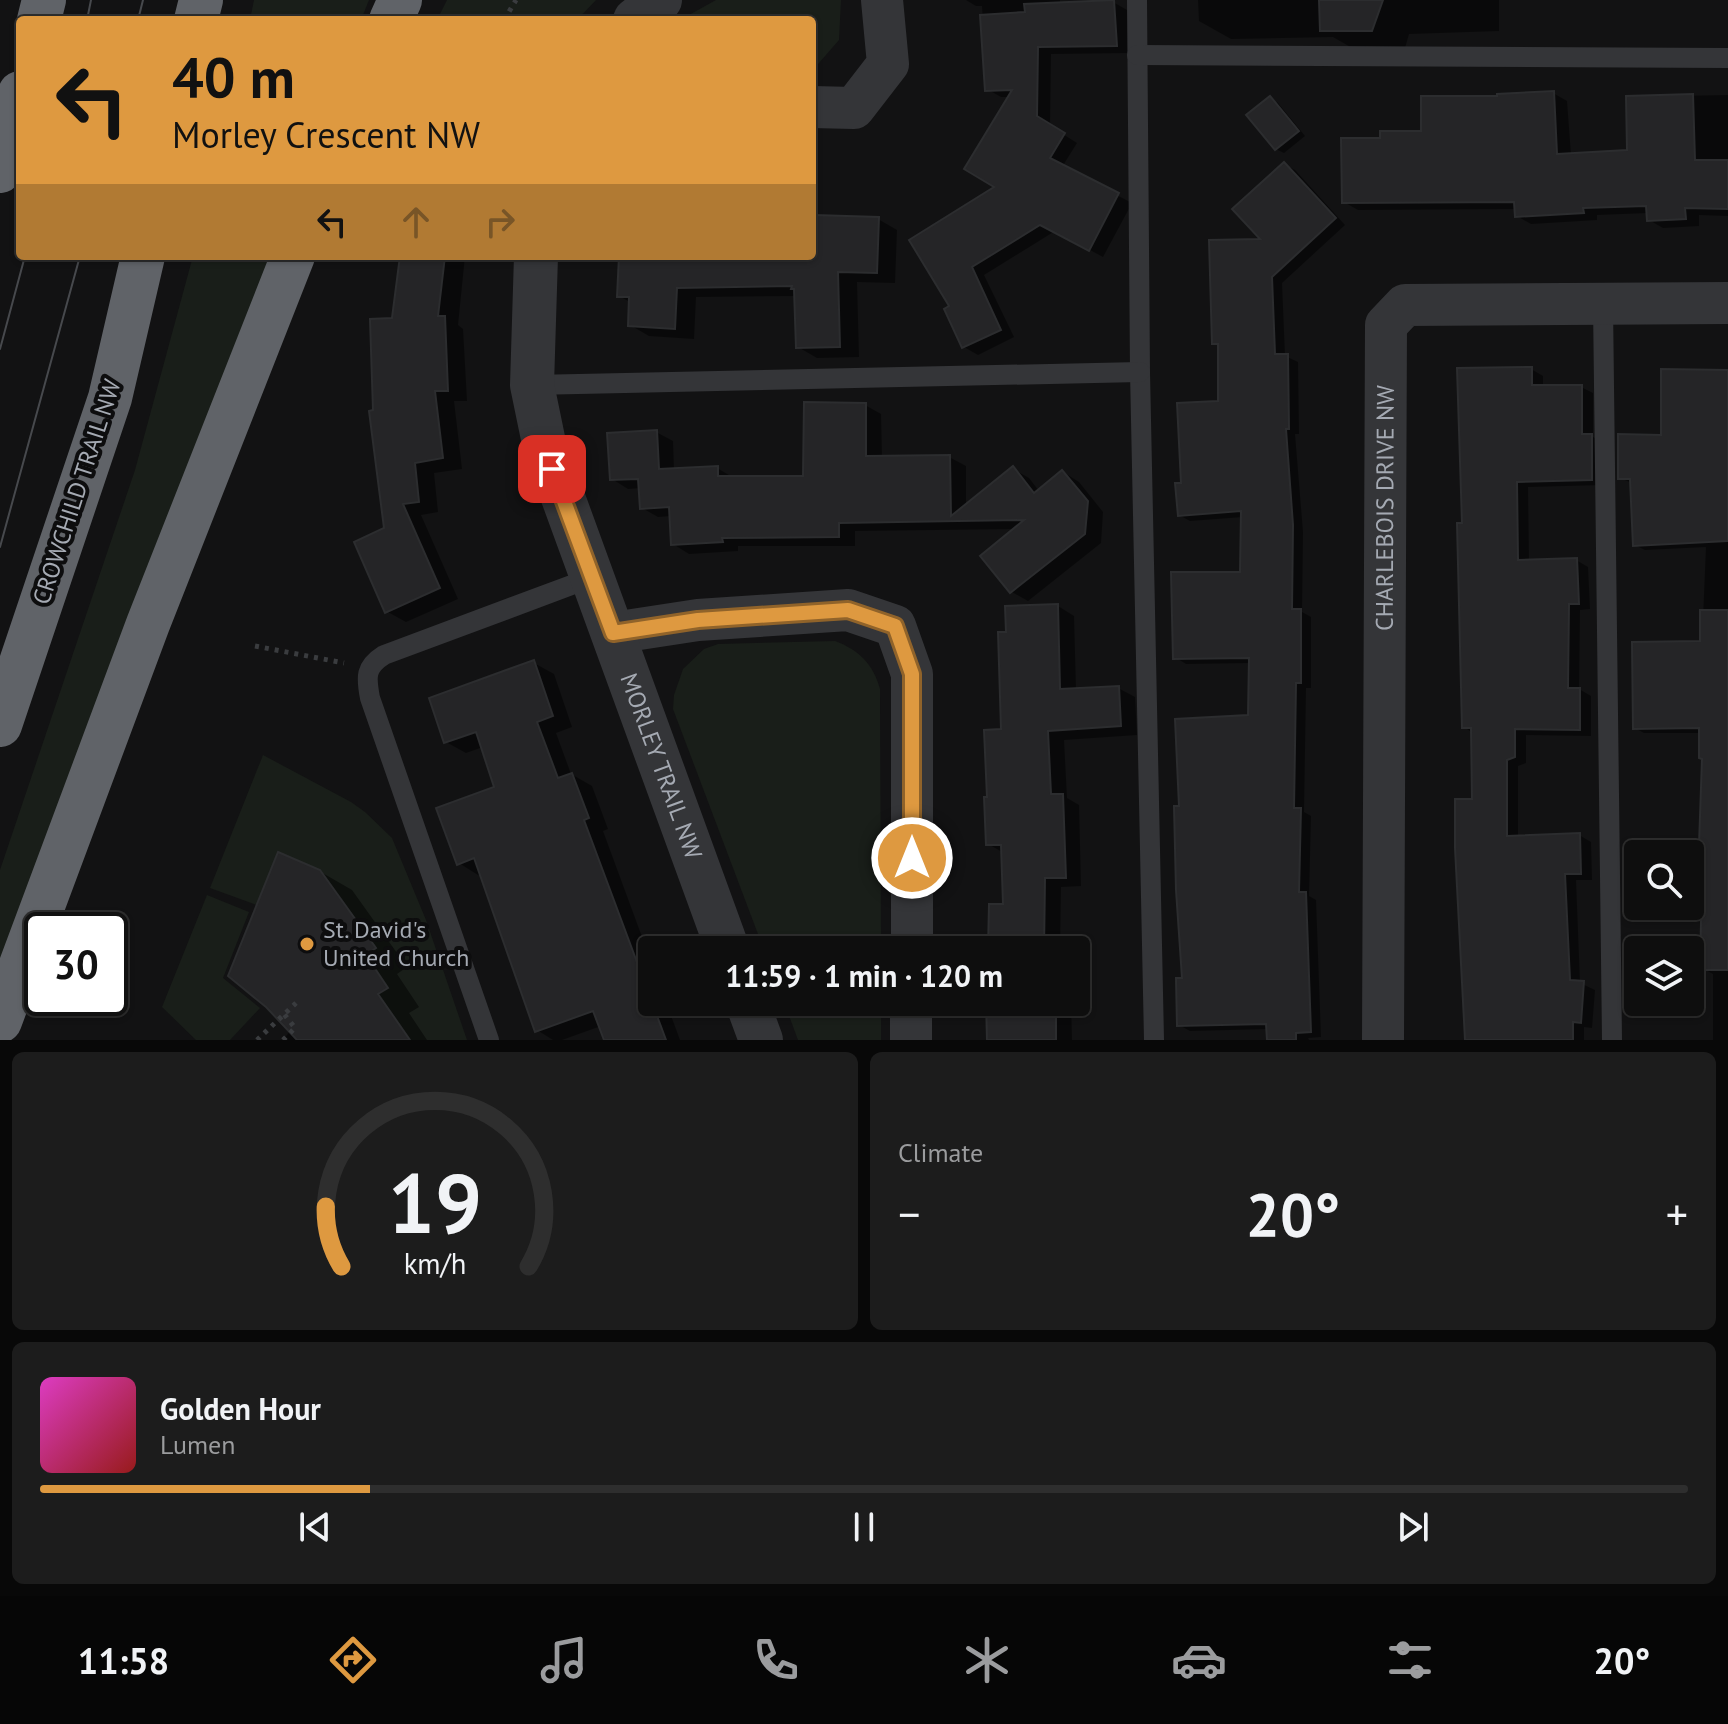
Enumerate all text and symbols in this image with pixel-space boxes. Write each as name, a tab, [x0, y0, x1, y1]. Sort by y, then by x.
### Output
text: 40 m	[172, 41, 295, 113]
icon: left	[40, 48, 144, 152]
text: Morley Crescent NW	[172, 111, 480, 158]
icon: left	[310, 200, 354, 244]
icon: ahead	[394, 200, 438, 244]
icon: right	[478, 200, 522, 244]
street label: CROWCHILD TRAIL NW	[26, 375, 128, 608]
street label: CHARLEBOIS DRIVE NW	[1369, 385, 1401, 631]
pin	[518, 435, 586, 503]
icon: arrive	[530, 447, 574, 491]
street label: MORLEY TRAIL NW	[613, 669, 709, 863]
position arrow	[870, 816, 954, 900]
map controls	[1624, 840, 1704, 1016]
button: search	[1624, 840, 1704, 920]
speed limit sign: 30	[24, 912, 128, 1016]
place label: St. David's United Church	[323, 914, 469, 973]
marker: St. David's United Church	[298, 935, 316, 953]
button: layers	[1624, 936, 1704, 1016]
text: 11:59 · 1 min · 120 m	[725, 956, 1003, 995]
text: Climate	[898, 1136, 983, 1169]
text: 19	[388, 1148, 482, 1256]
text: 20°	[1246, 1175, 1340, 1253]
text: −	[898, 1185, 920, 1242]
text: +	[1666, 1185, 1688, 1242]
text: km/h	[404, 1245, 466, 1282]
text: Golden Hour	[160, 1389, 321, 1428]
text: Lumen	[160, 1428, 235, 1461]
icon: previous	[293, 1505, 337, 1549]
icon: pause	[842, 1505, 886, 1549]
icon: next	[1391, 1505, 1435, 1549]
icon: directions	[325, 1632, 381, 1688]
icon: music	[536, 1632, 592, 1688]
icon: phone	[748, 1632, 804, 1688]
icon: climate	[959, 1632, 1015, 1688]
icon: car	[1171, 1632, 1227, 1688]
icon: filters	[1382, 1632, 1438, 1688]
text: 11:58	[78, 1637, 169, 1684]
text: 20°	[1594, 1637, 1650, 1684]

